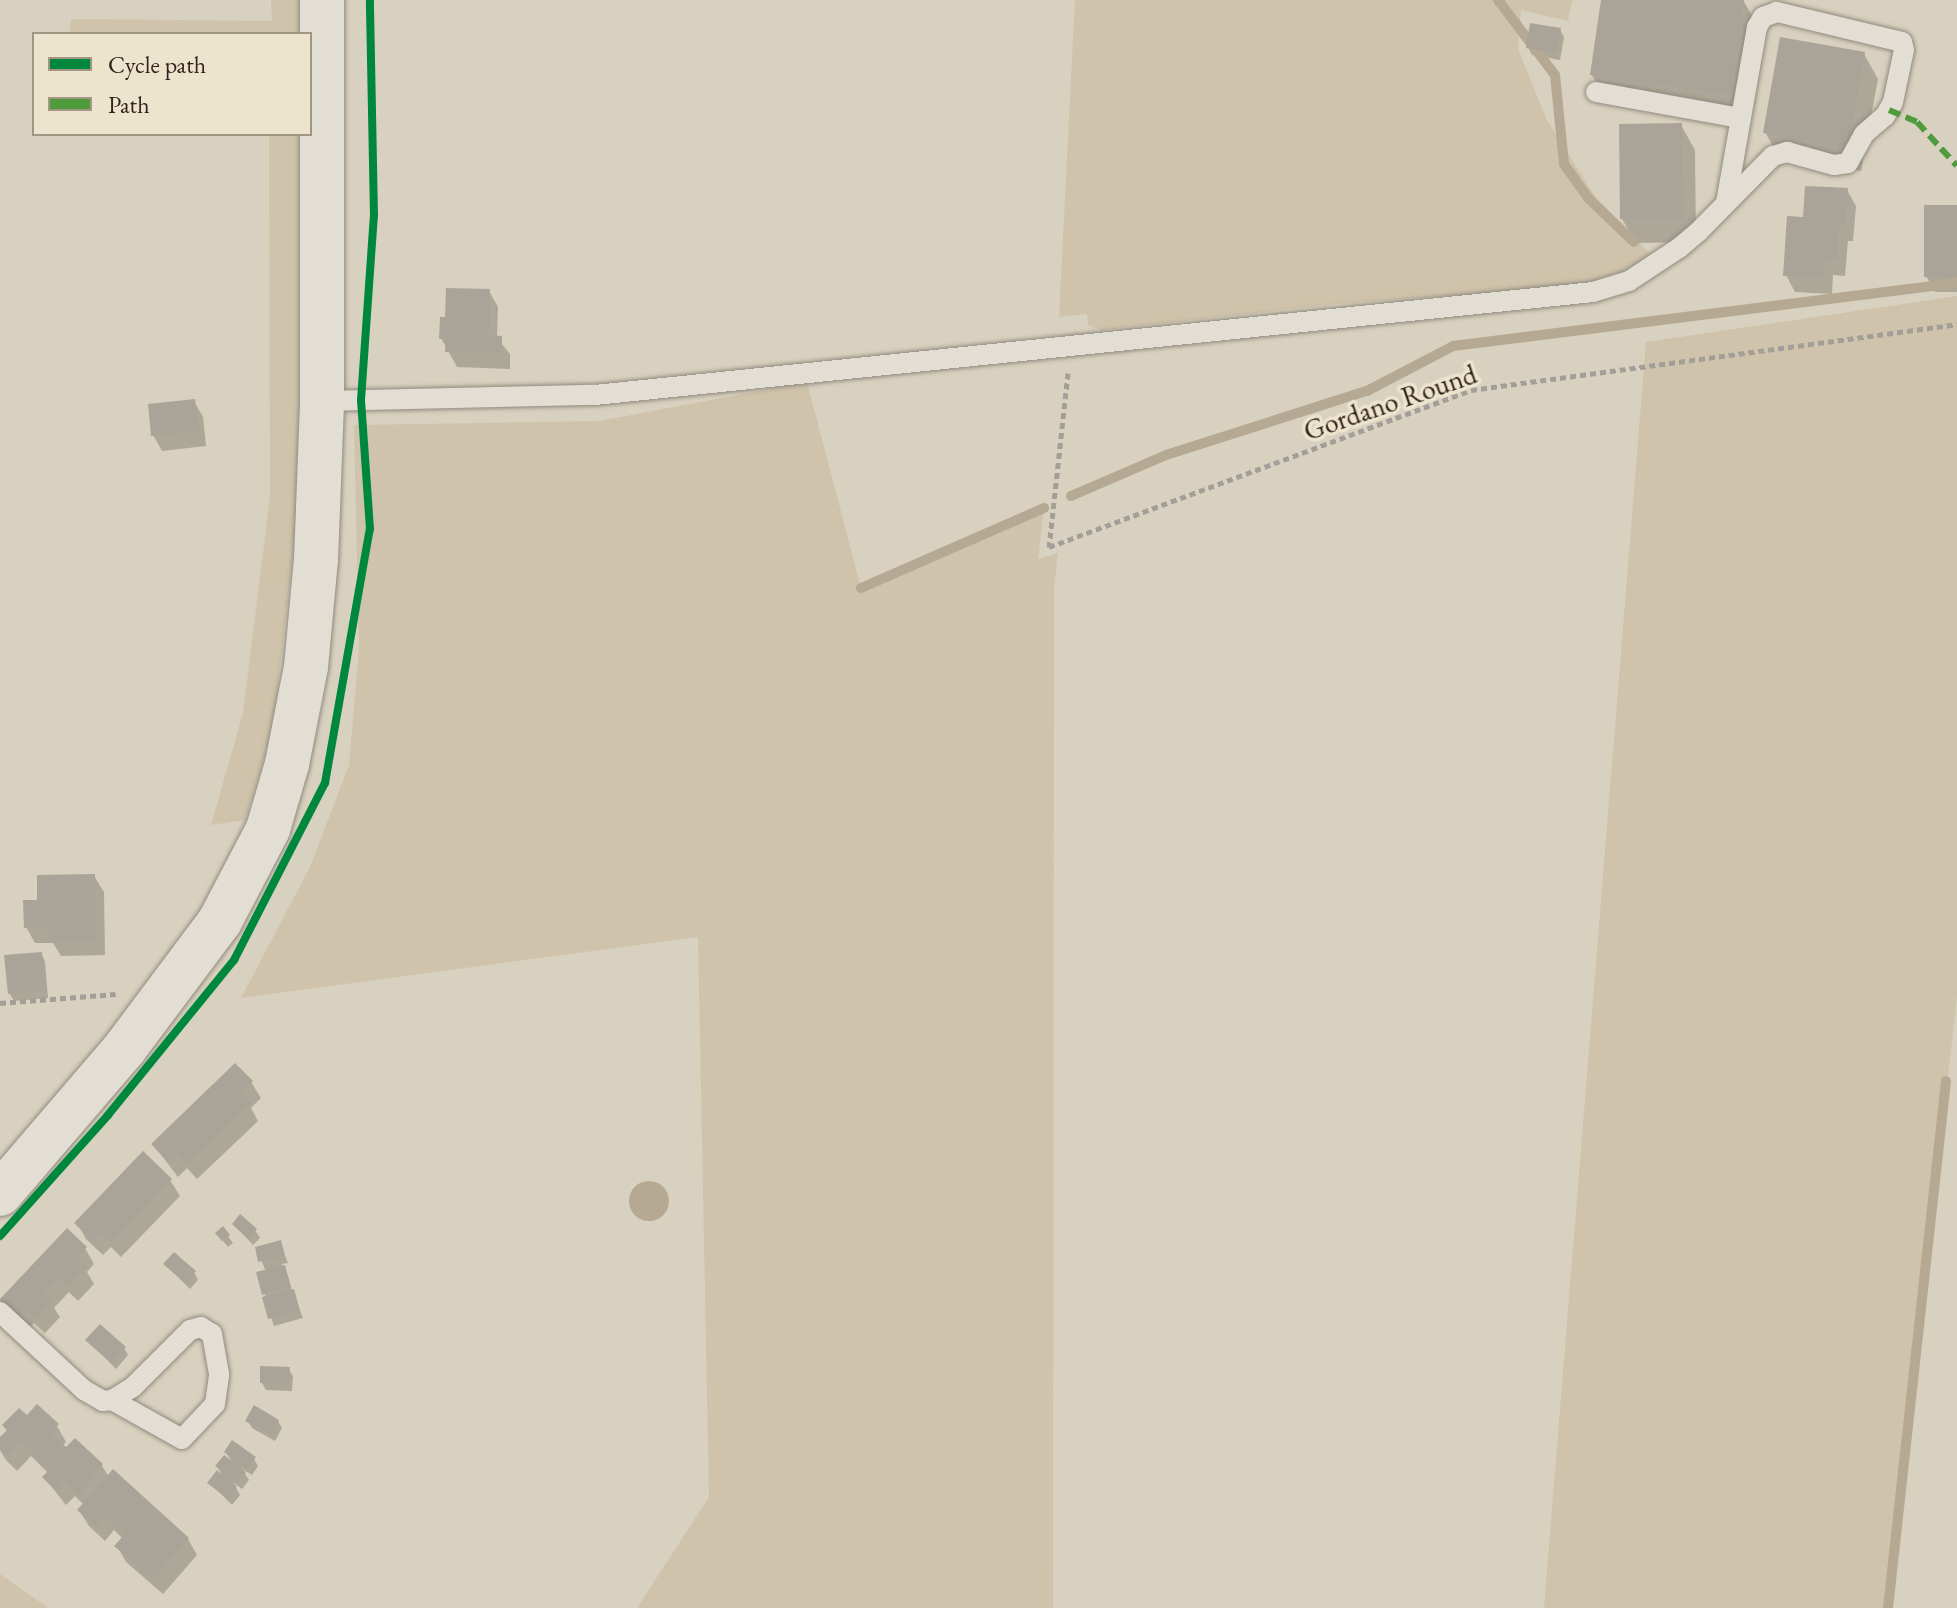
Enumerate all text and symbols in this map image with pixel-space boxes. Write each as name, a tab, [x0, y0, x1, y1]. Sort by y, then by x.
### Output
legend	[32, 32, 312, 136]
text: Cycle path	[108, 49, 206, 80]
text: Path	[108, 89, 150, 120]
street label: Gordano Round	[1299, 357, 1481, 447]

